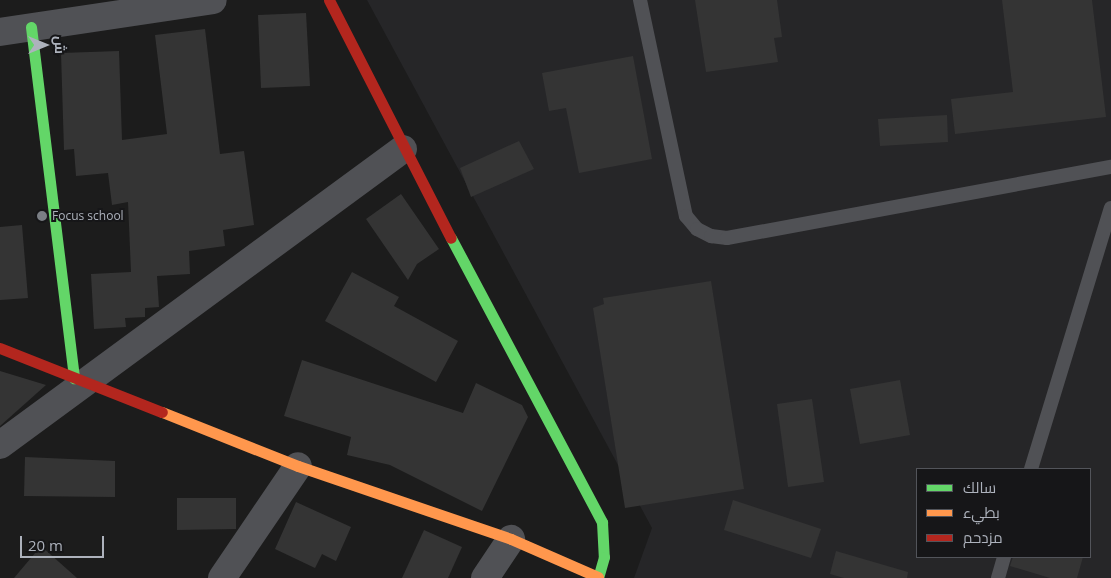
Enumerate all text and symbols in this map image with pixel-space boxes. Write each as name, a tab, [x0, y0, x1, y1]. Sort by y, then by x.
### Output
north arrow	[20, 20, 70, 70]
text: ش	[51, 36, 70, 54]
place label: Focus school	[52, 209, 124, 223]
marker: Focus school	[36, 210, 48, 222]
legend	[916, 468, 1091, 558]
text: سالك	[963, 477, 996, 497]
text: بطيء	[963, 502, 1000, 522]
scale bar	[22, 526, 106, 558]
text: مزدحم	[963, 527, 1003, 547]
text: 20 m	[28, 535, 63, 555]

